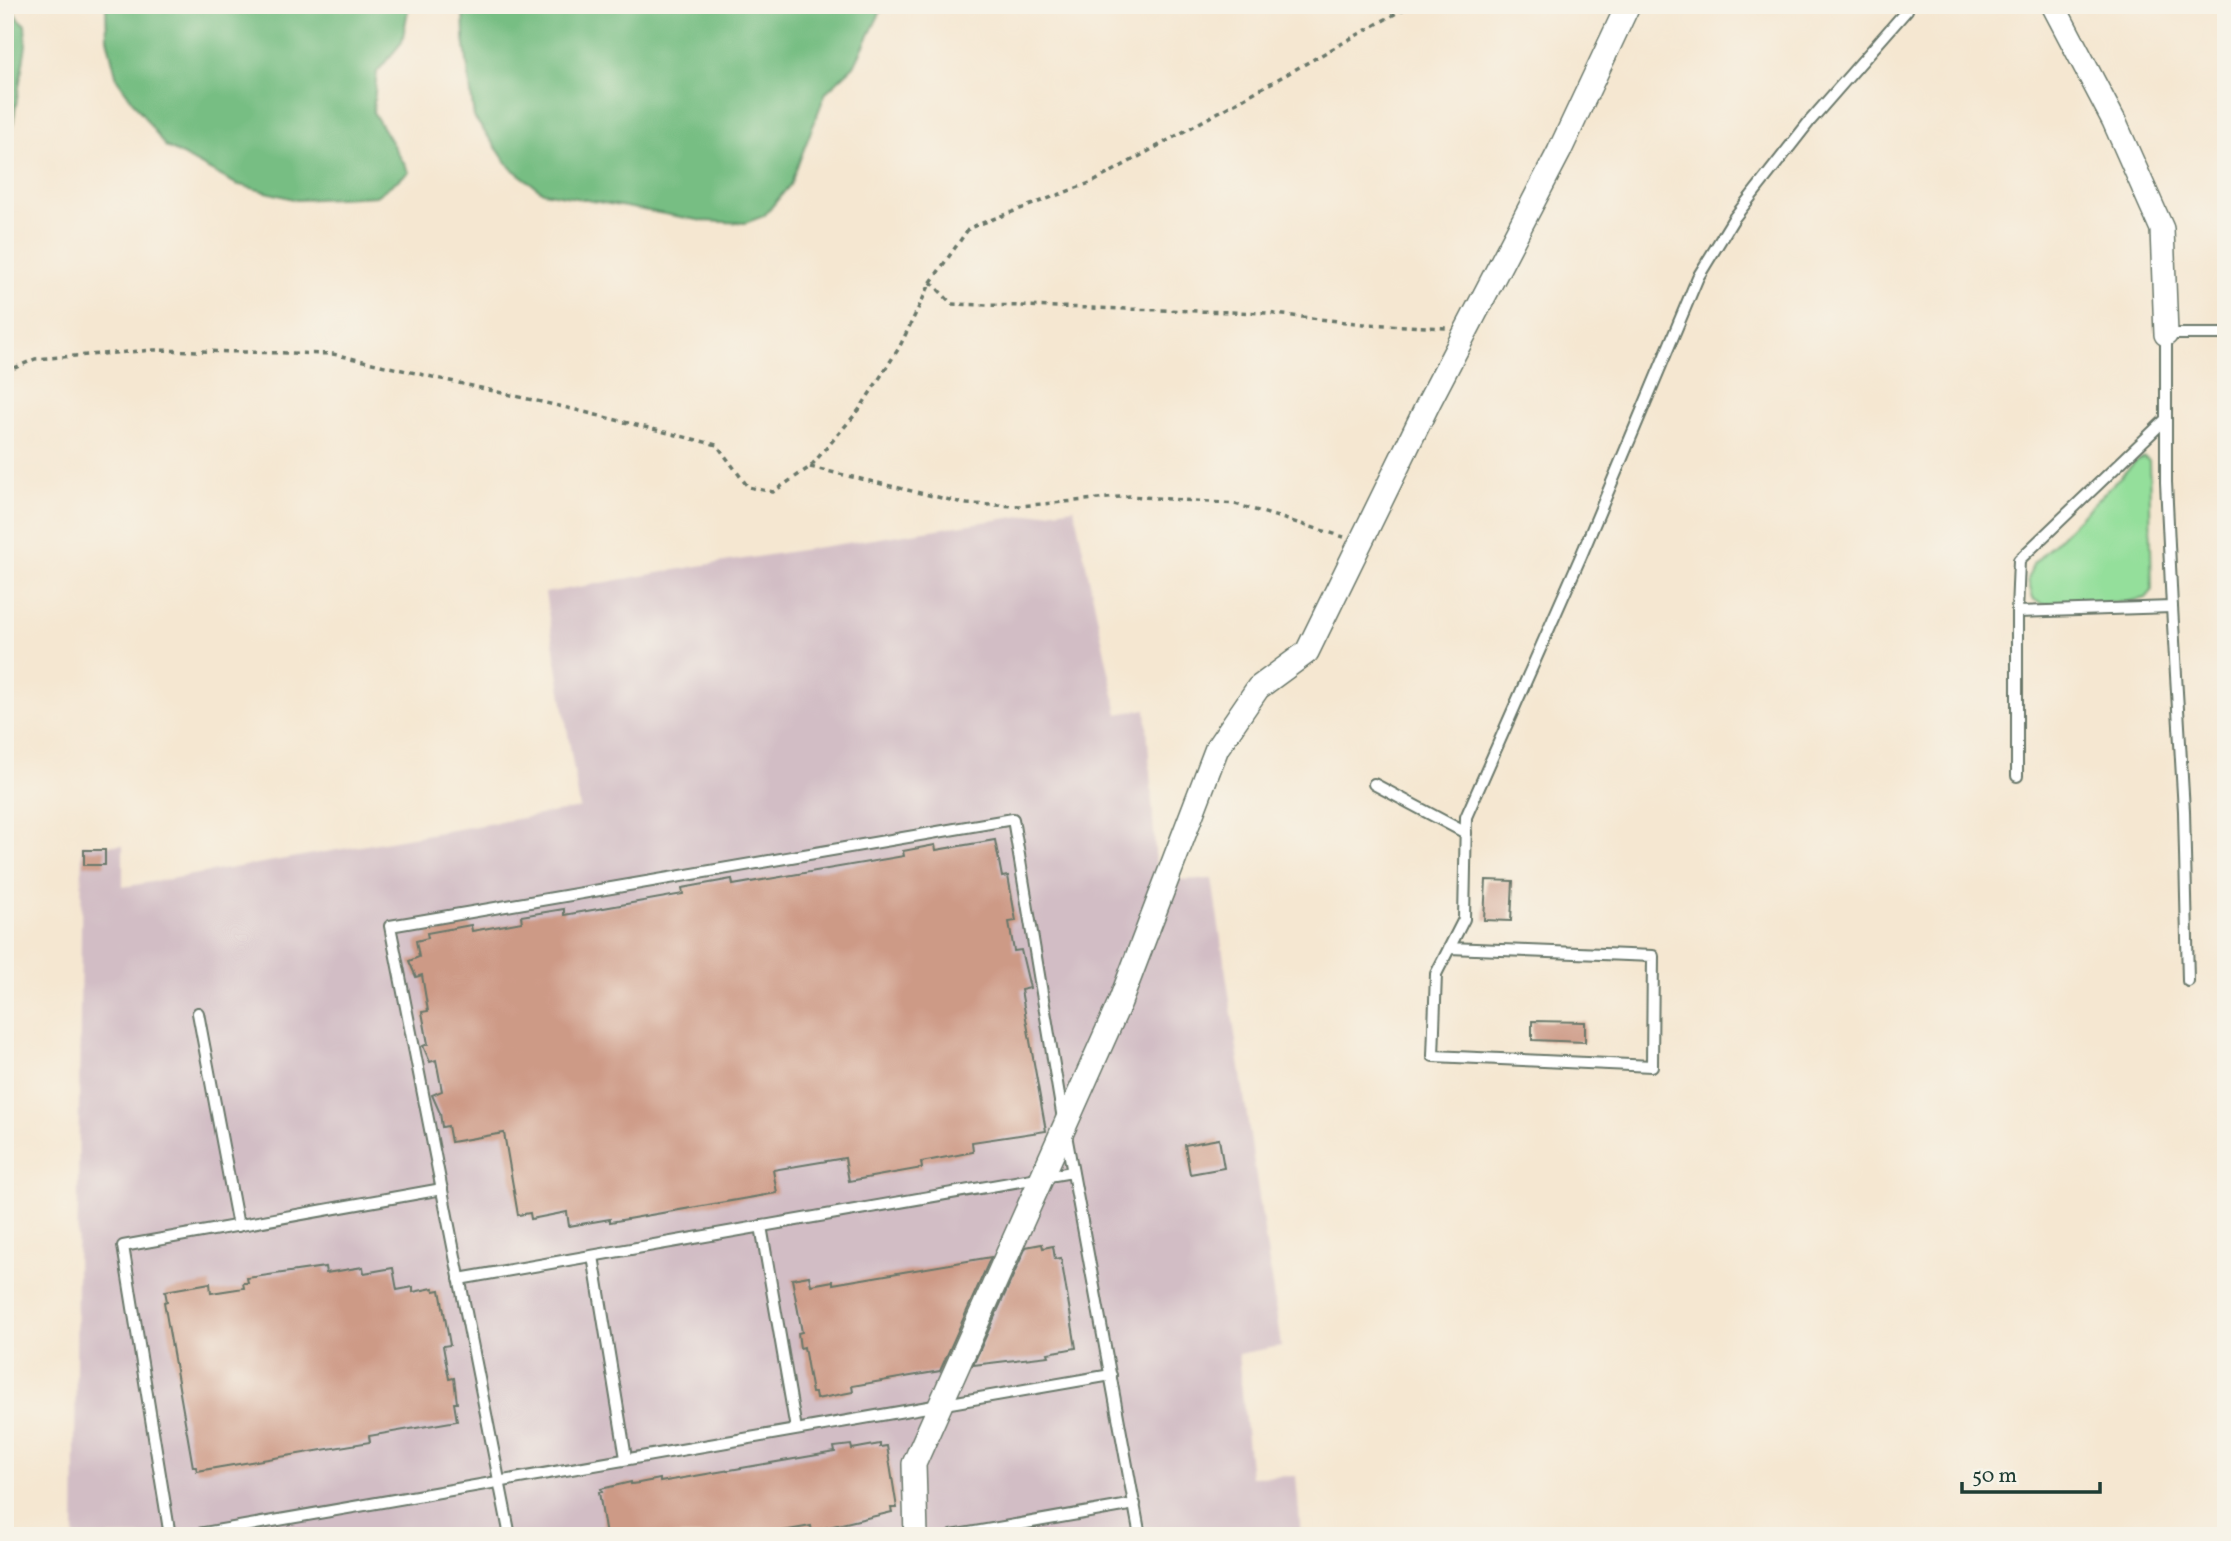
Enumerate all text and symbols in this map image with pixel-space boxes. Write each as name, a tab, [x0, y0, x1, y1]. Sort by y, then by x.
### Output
scale bar	[1962, 1450, 2100, 1494]
text: 50 m	[1972, 1462, 2017, 1491]

